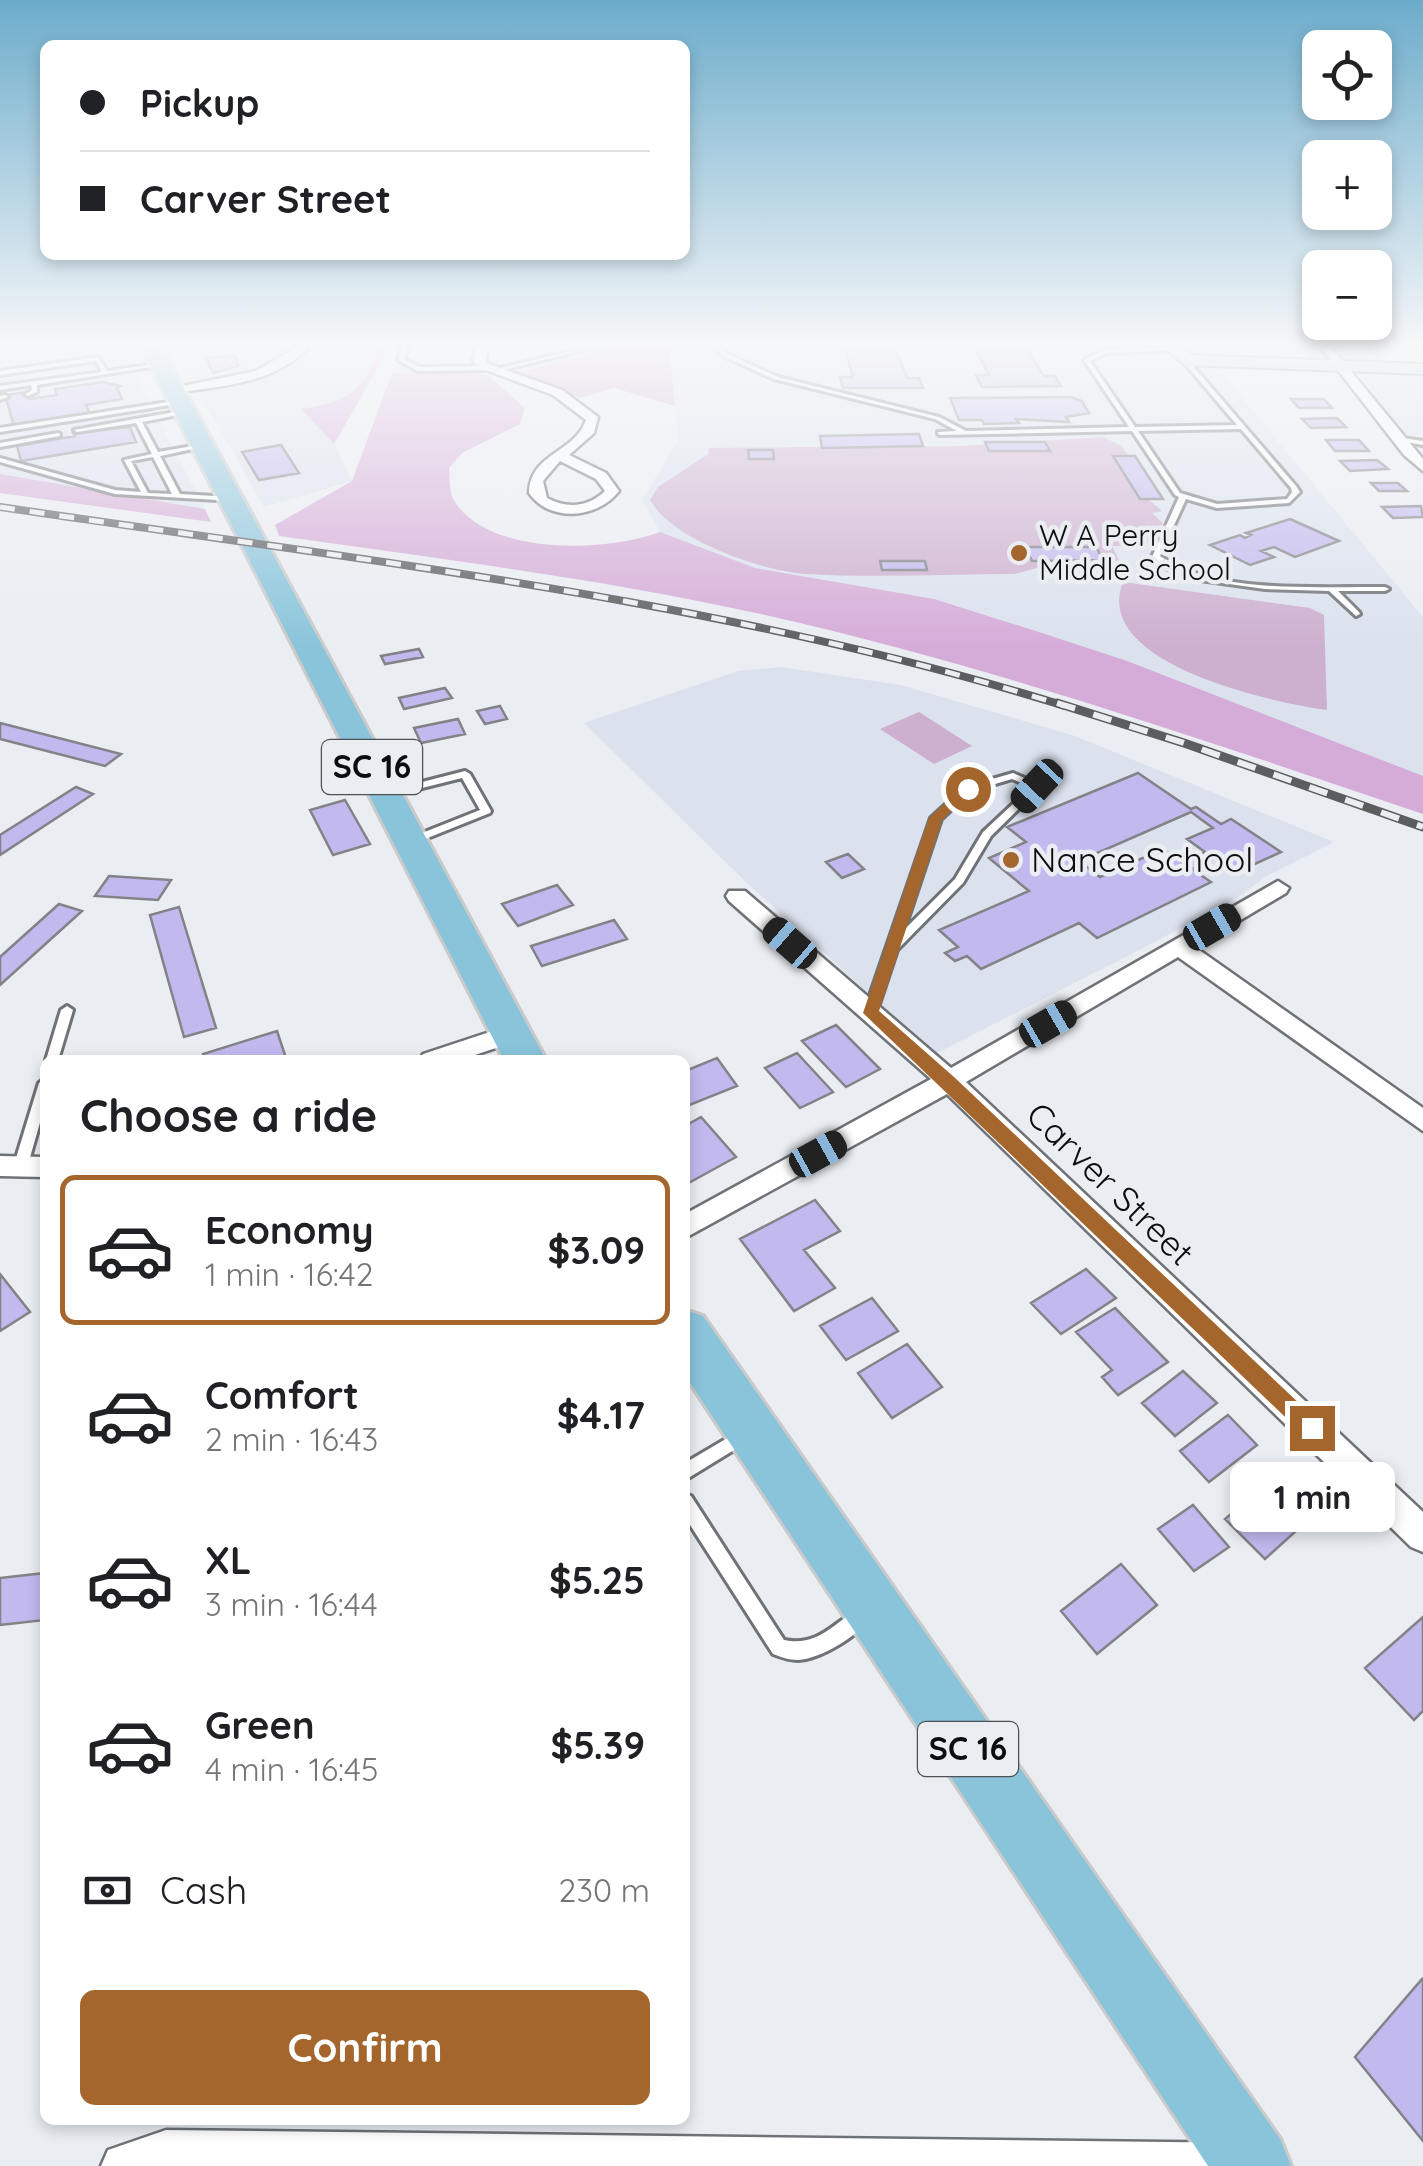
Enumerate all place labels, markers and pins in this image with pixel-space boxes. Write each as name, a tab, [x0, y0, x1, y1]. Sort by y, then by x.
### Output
place label: W A Perry Middle School	[1039, 516, 1231, 588]
marker: W A Perry Middle School	[1008, 542, 1030, 564]
place label: Nance School	[1031, 837, 1253, 881]
marker: Nance School	[1000, 849, 1022, 871]

